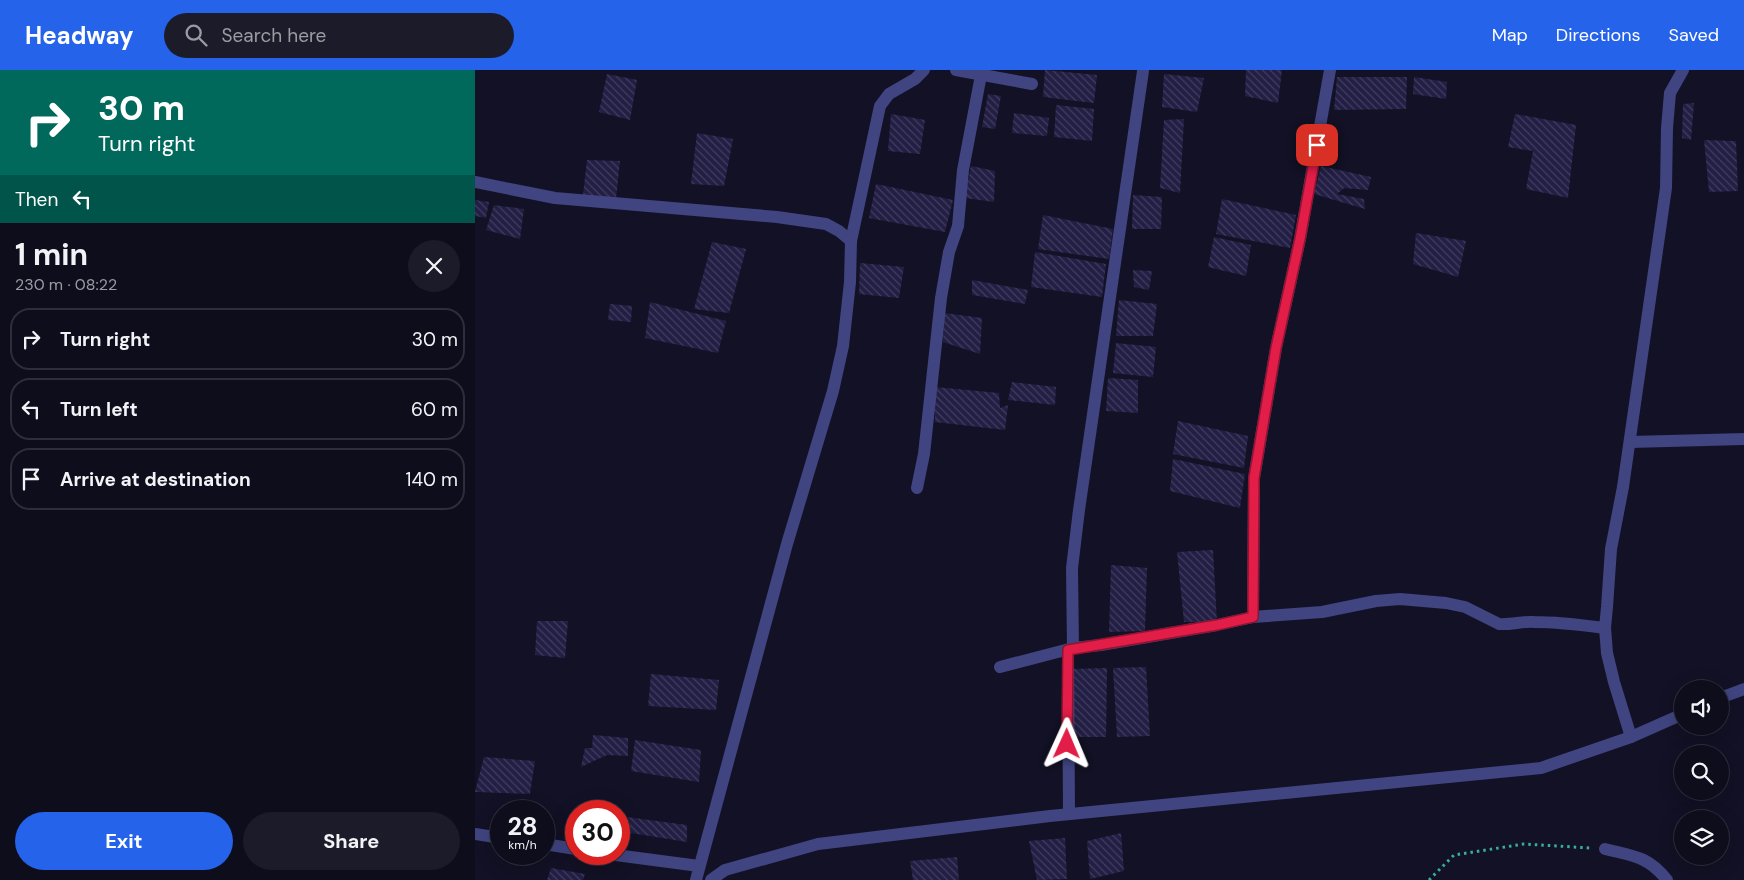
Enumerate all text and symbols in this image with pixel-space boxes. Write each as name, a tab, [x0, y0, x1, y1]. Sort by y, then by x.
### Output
search box	[164, 13, 514, 58]
text: Headway	[25, 20, 134, 51]
icon: search	[182, 21, 210, 49]
text: Search here	[222, 23, 326, 48]
text: Map	[1492, 23, 1528, 47]
text: Directions	[1556, 23, 1641, 47]
text: Saved	[1669, 23, 1719, 47]
text: 30 m	[98, 85, 185, 131]
icon: right	[15, 90, 80, 155]
pin	[1296, 124, 1338, 166]
text: Turn right	[98, 129, 195, 158]
icon: arrive	[1303, 131, 1331, 159]
icon: left	[68, 185, 96, 213]
text: Then	[15, 187, 58, 212]
text: 1 min	[15, 235, 88, 274]
button: close	[408, 240, 460, 292]
text: 230 m · 08:22	[15, 274, 117, 295]
icon: right	[17, 325, 45, 353]
text: Turn right	[60, 327, 150, 352]
text: 30 m	[412, 327, 458, 352]
icon: left	[17, 395, 45, 423]
text: Turn left	[60, 397, 138, 422]
text: 60 m	[411, 397, 458, 422]
icon: arrive	[17, 465, 45, 493]
text: Arrive at destination	[60, 467, 251, 492]
text: 140 m	[406, 467, 458, 492]
map controls	[1674, 680, 1729, 865]
button: sound	[1674, 680, 1729, 735]
position arrow	[1040, 717, 1092, 769]
button: search	[1674, 745, 1729, 800]
speed limit sign: 30	[565, 800, 630, 865]
text: 28	[507, 810, 538, 843]
button: layers	[1674, 810, 1729, 865]
button: Exit	[15, 812, 233, 870]
button: Share	[243, 812, 460, 870]
text: km/h	[508, 837, 537, 853]

